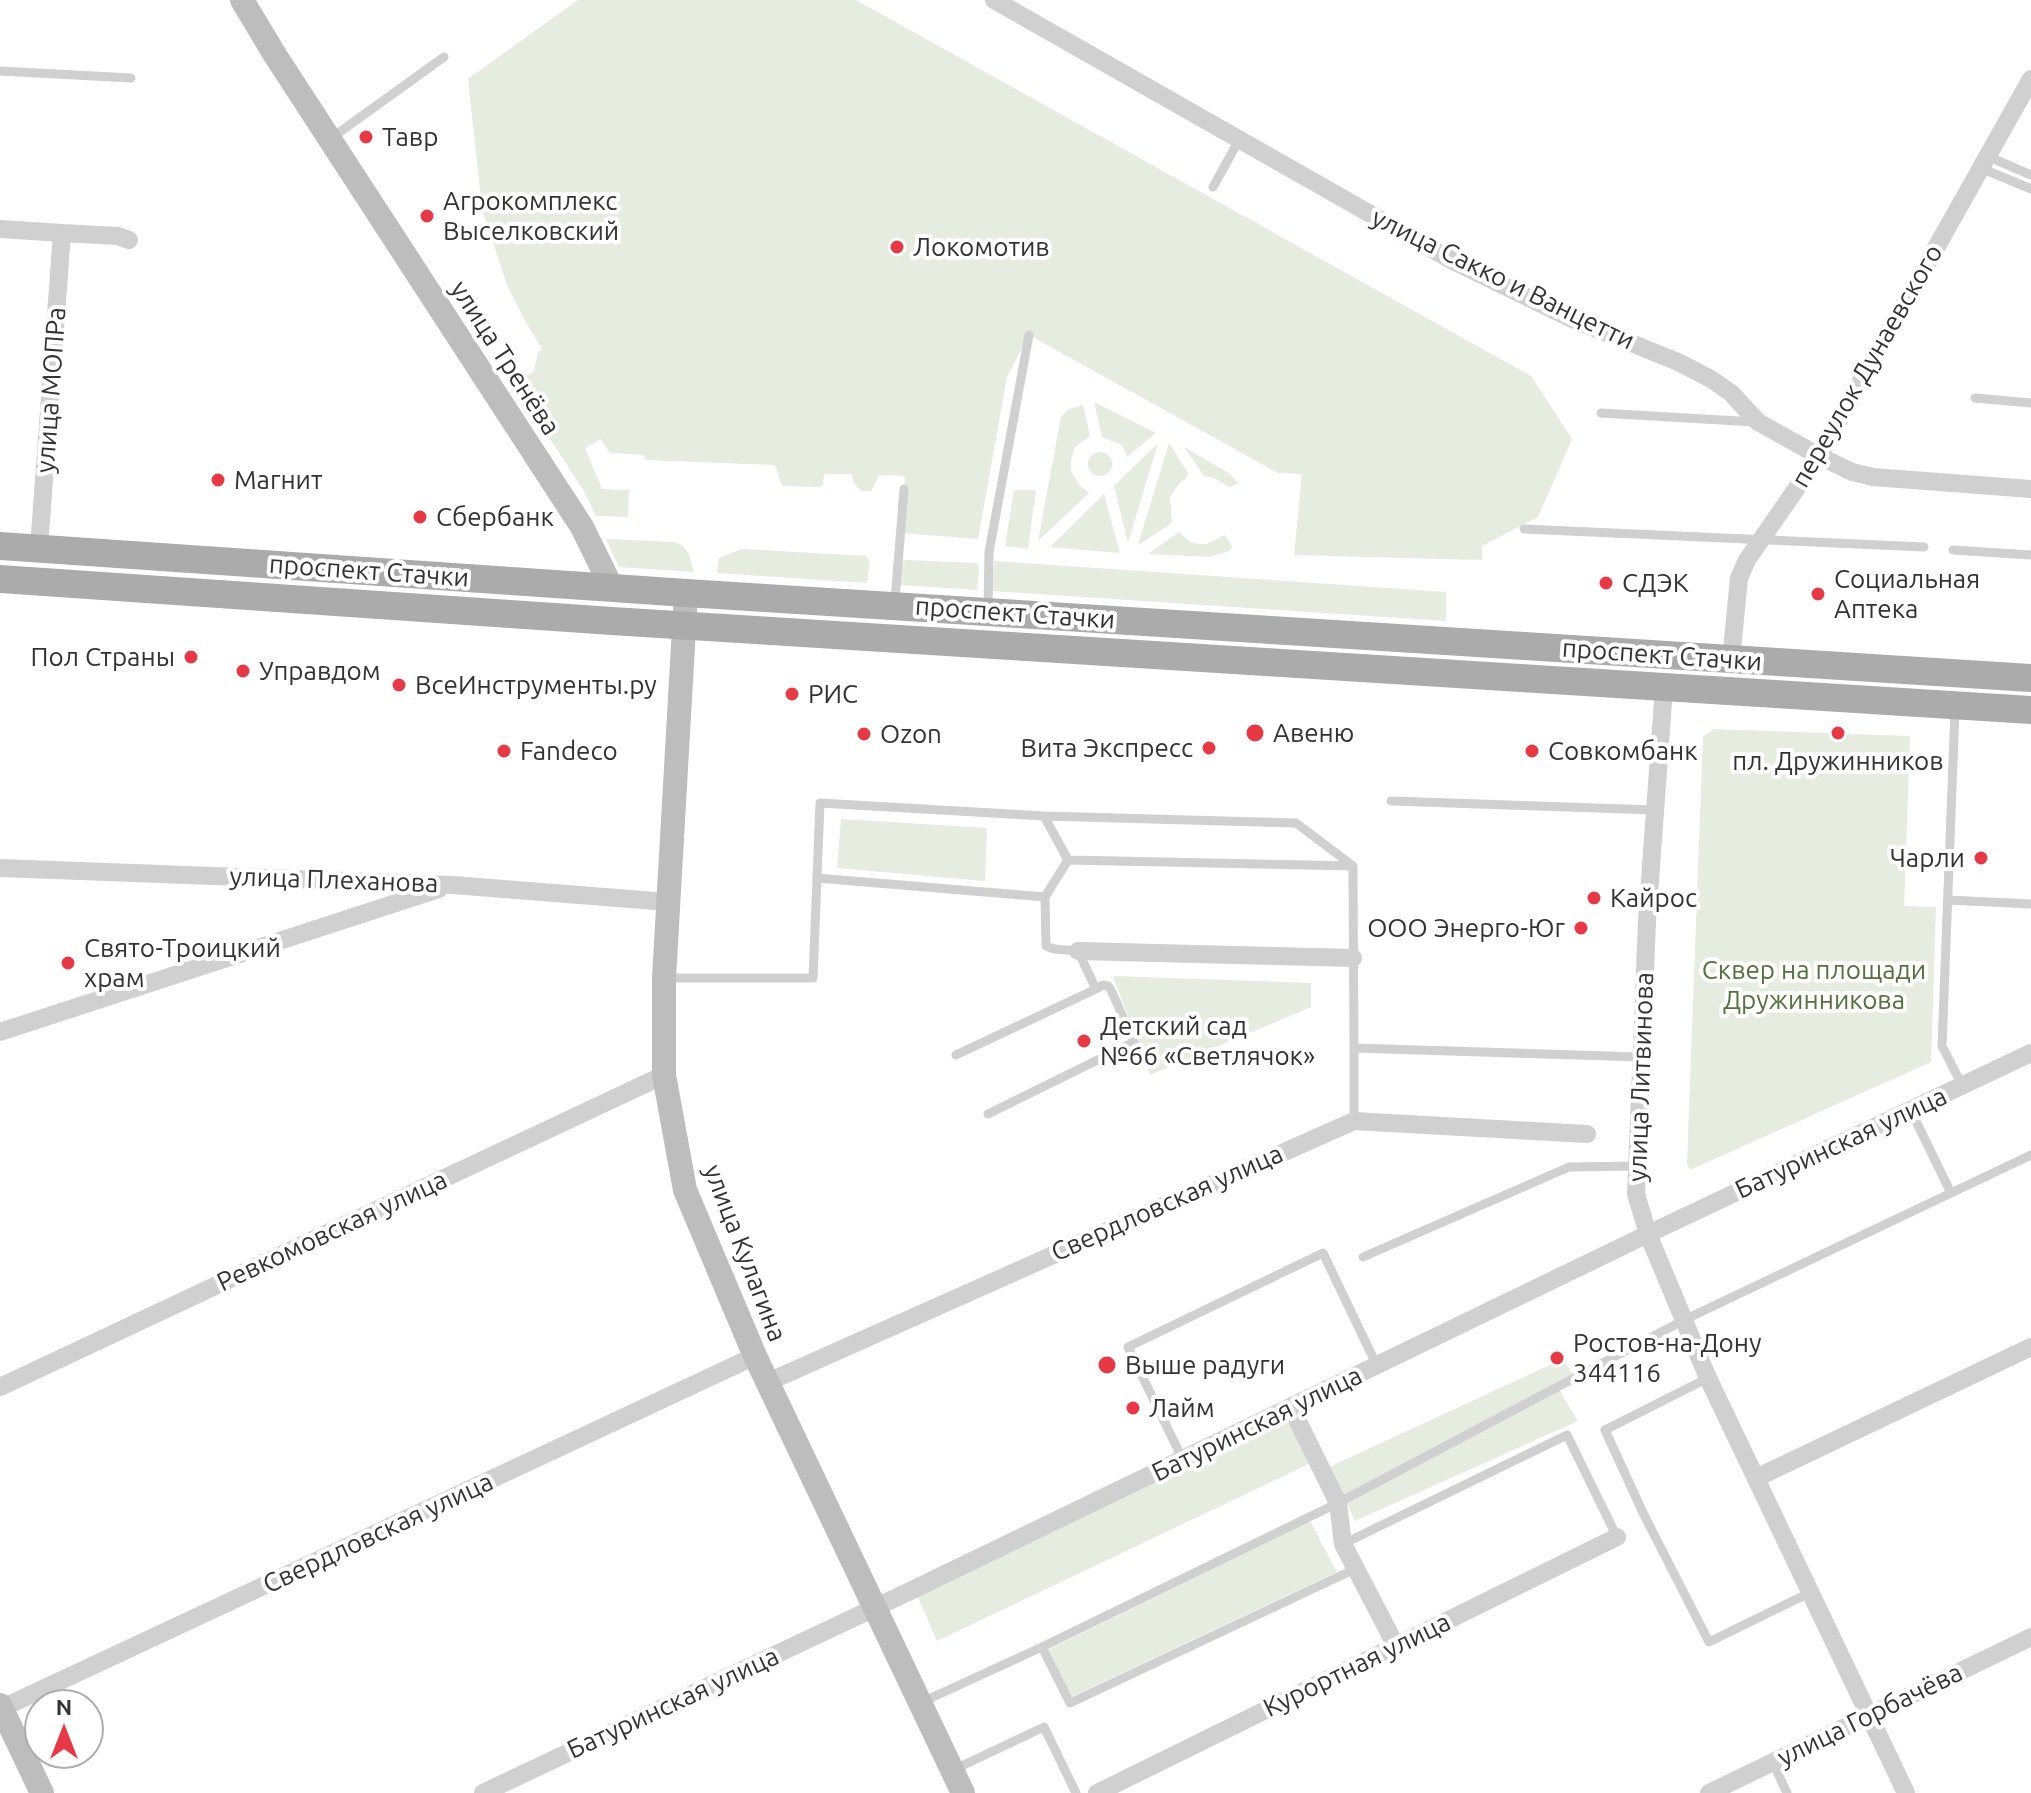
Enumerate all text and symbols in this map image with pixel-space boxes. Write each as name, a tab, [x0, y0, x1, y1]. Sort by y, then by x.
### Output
place label: Тавр	[382, 121, 438, 153]
marker: Тавр	[357, 128, 375, 146]
place label: Агрокомплекс Выселковский	[443, 185, 619, 246]
street label: улица Сакко и Ванцетти	[1366, 202, 1640, 356]
marker: Агрокомплекс Выселковский	[418, 207, 436, 225]
place label: Локомотив	[913, 231, 1050, 263]
marker: Локомотив	[888, 238, 906, 256]
street label: переулок Дунаевского	[1785, 239, 1949, 493]
street label: улица Тренёва	[444, 275, 566, 441]
street label: улица МОПРа	[30, 306, 72, 474]
place label: Магнит	[234, 464, 323, 496]
marker: Магнит	[209, 471, 227, 489]
place label: Сбербанк	[436, 501, 554, 533]
marker: Сбербанк	[411, 508, 429, 526]
street label: проспект Стачки	[268, 548, 470, 594]
place label: Социальная Аптека	[1834, 563, 1980, 624]
place label: СДЭК	[1622, 567, 1689, 599]
marker: СДЭК	[1597, 574, 1615, 592]
marker: Социальная Аптека	[1809, 585, 1827, 603]
street label: проспект Стачки	[914, 590, 1116, 636]
street label: проспект Стачки	[1561, 632, 1763, 678]
place label: Пол Страны	[31, 641, 175, 673]
marker: Пол Страны	[182, 648, 200, 666]
place label: Управдом	[259, 655, 381, 687]
marker: Управдом	[234, 662, 252, 680]
place label: ВсеИнструменты.ру	[415, 669, 657, 701]
marker: ВсеИнструменты.ру	[390, 676, 408, 694]
place label: РИС	[808, 678, 858, 710]
marker: РИС	[783, 685, 801, 703]
place label: Авеню	[1273, 717, 1354, 749]
place label: Ozon	[880, 718, 942, 750]
marker: Авеню	[1244, 722, 1266, 744]
marker: пл. Дружинников	[1829, 724, 1847, 742]
marker: Ozon	[855, 725, 873, 743]
place label: Вита Экспресс	[1021, 732, 1193, 764]
place label: Fandeco	[520, 735, 618, 767]
place label: Совкомбанк	[1548, 735, 1698, 767]
marker: Вита Экспресс	[1200, 739, 1218, 757]
marker: Fandeco	[495, 742, 513, 760]
marker: Совкомбанк	[1523, 742, 1541, 760]
place label: пл. Дружинников	[1732, 745, 1944, 777]
place label: Чарли	[1890, 842, 1965, 874]
marker: Чарли	[1972, 849, 1990, 867]
street label: улица Плеханова	[229, 861, 439, 899]
place label: Кайрос	[1610, 882, 1697, 914]
marker: Кайрос	[1585, 889, 1603, 907]
place label: ООО Энерго-Юг	[1367, 912, 1565, 944]
marker: ООО Энерго-Юг	[1572, 919, 1590, 937]
place label: Свято-Троицкий храм	[84, 932, 281, 994]
marker: Свято-Троицкий храм	[59, 954, 77, 972]
park label: Сквер на площади Дружинникова	[1702, 954, 1926, 1016]
street label: улица Литвинова	[1622, 972, 1660, 1182]
place label: Детский сад №66 «Светлячок»	[1100, 1010, 1315, 1072]
marker: Детский сад №66 «Светлячок»	[1075, 1032, 1093, 1050]
street label: Батуринская улица	[1730, 1080, 1952, 1206]
street label: Свердловская улица	[1046, 1138, 1288, 1268]
street label: улица Кулагина	[697, 1160, 793, 1346]
street label: Ревкомовская улица	[212, 1164, 452, 1298]
place label: Ростов-на-Дону 344116	[1573, 1327, 1761, 1388]
place label: Выше радуги	[1125, 1349, 1285, 1381]
marker: Ростов-на-Дону 344116	[1548, 1349, 1566, 1367]
marker: Выше радуги	[1096, 1354, 1118, 1376]
street label: Батуринская улица	[1147, 1360, 1367, 1488]
place label: Лайм	[1149, 1392, 1215, 1424]
marker: Лайм	[1124, 1399, 1142, 1417]
street label: Свердловская улица	[258, 1466, 498, 1600]
street label: Курортная улица	[1258, 1606, 1456, 1724]
street label: Батуринская улица	[562, 1640, 784, 1766]
street label: улица Горбачёва	[1772, 1657, 1968, 1773]
north arrow	[24, 1689, 104, 1769]
text: N	[56, 1694, 72, 1719]

